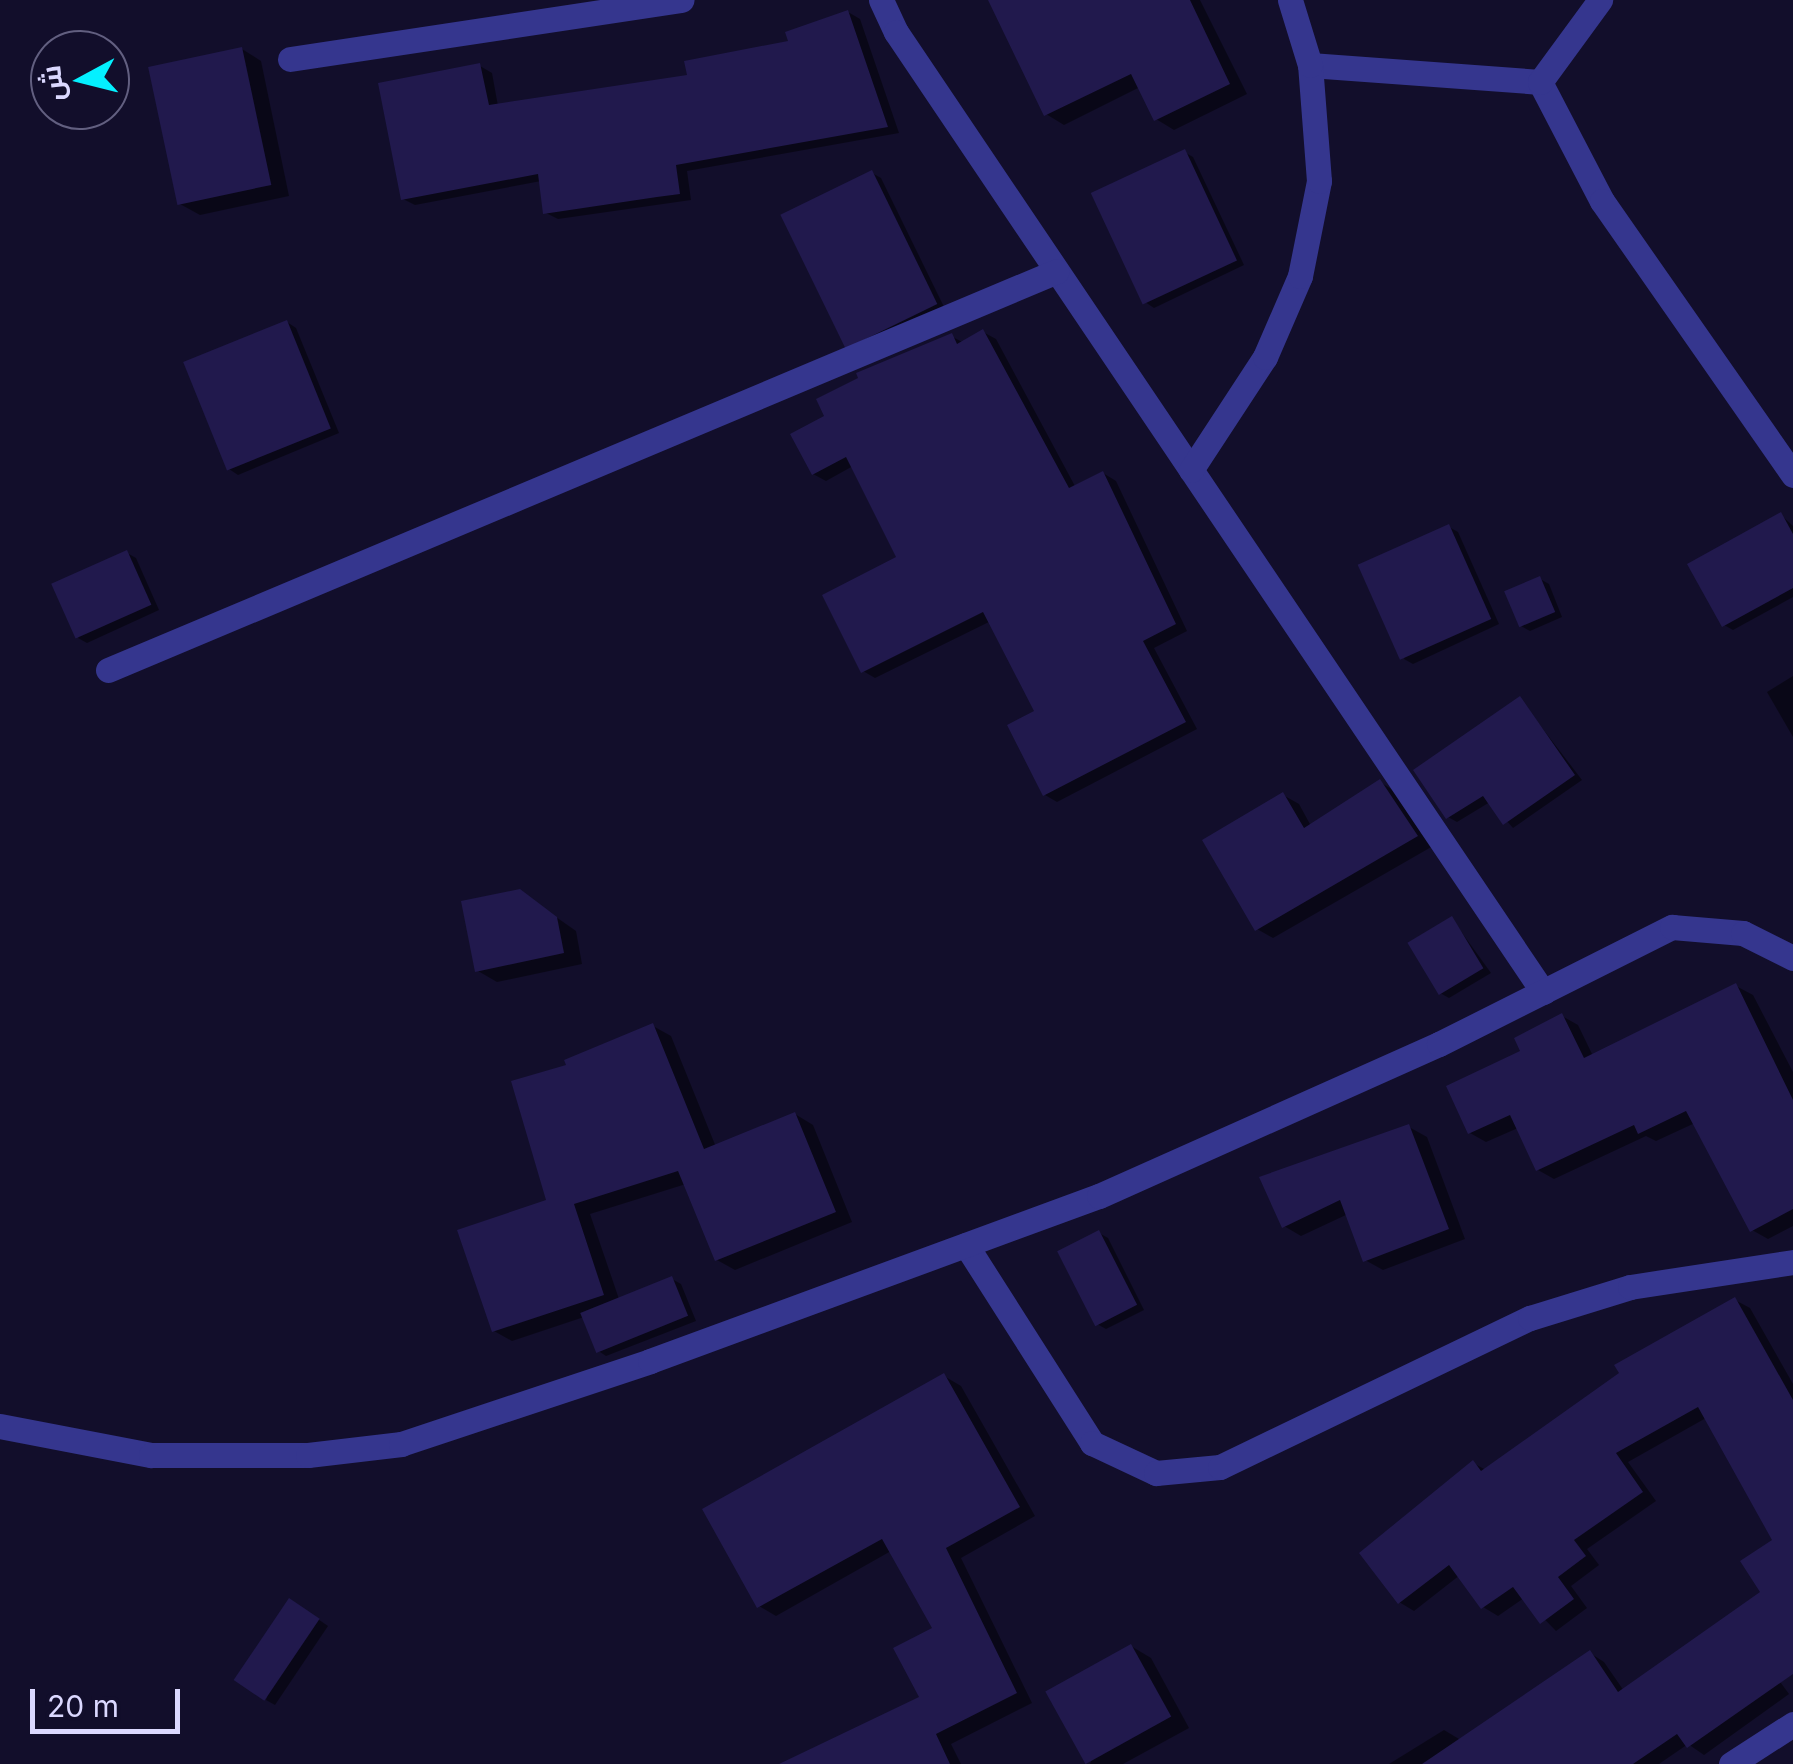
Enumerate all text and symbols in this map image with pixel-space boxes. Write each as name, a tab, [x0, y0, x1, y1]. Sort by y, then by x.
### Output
north arrow	[30, 30, 130, 130]
text: ش	[33, 64, 71, 103]
scale bar	[35, 1669, 185, 1731]
text: 20 m	[47, 1688, 119, 1724]

